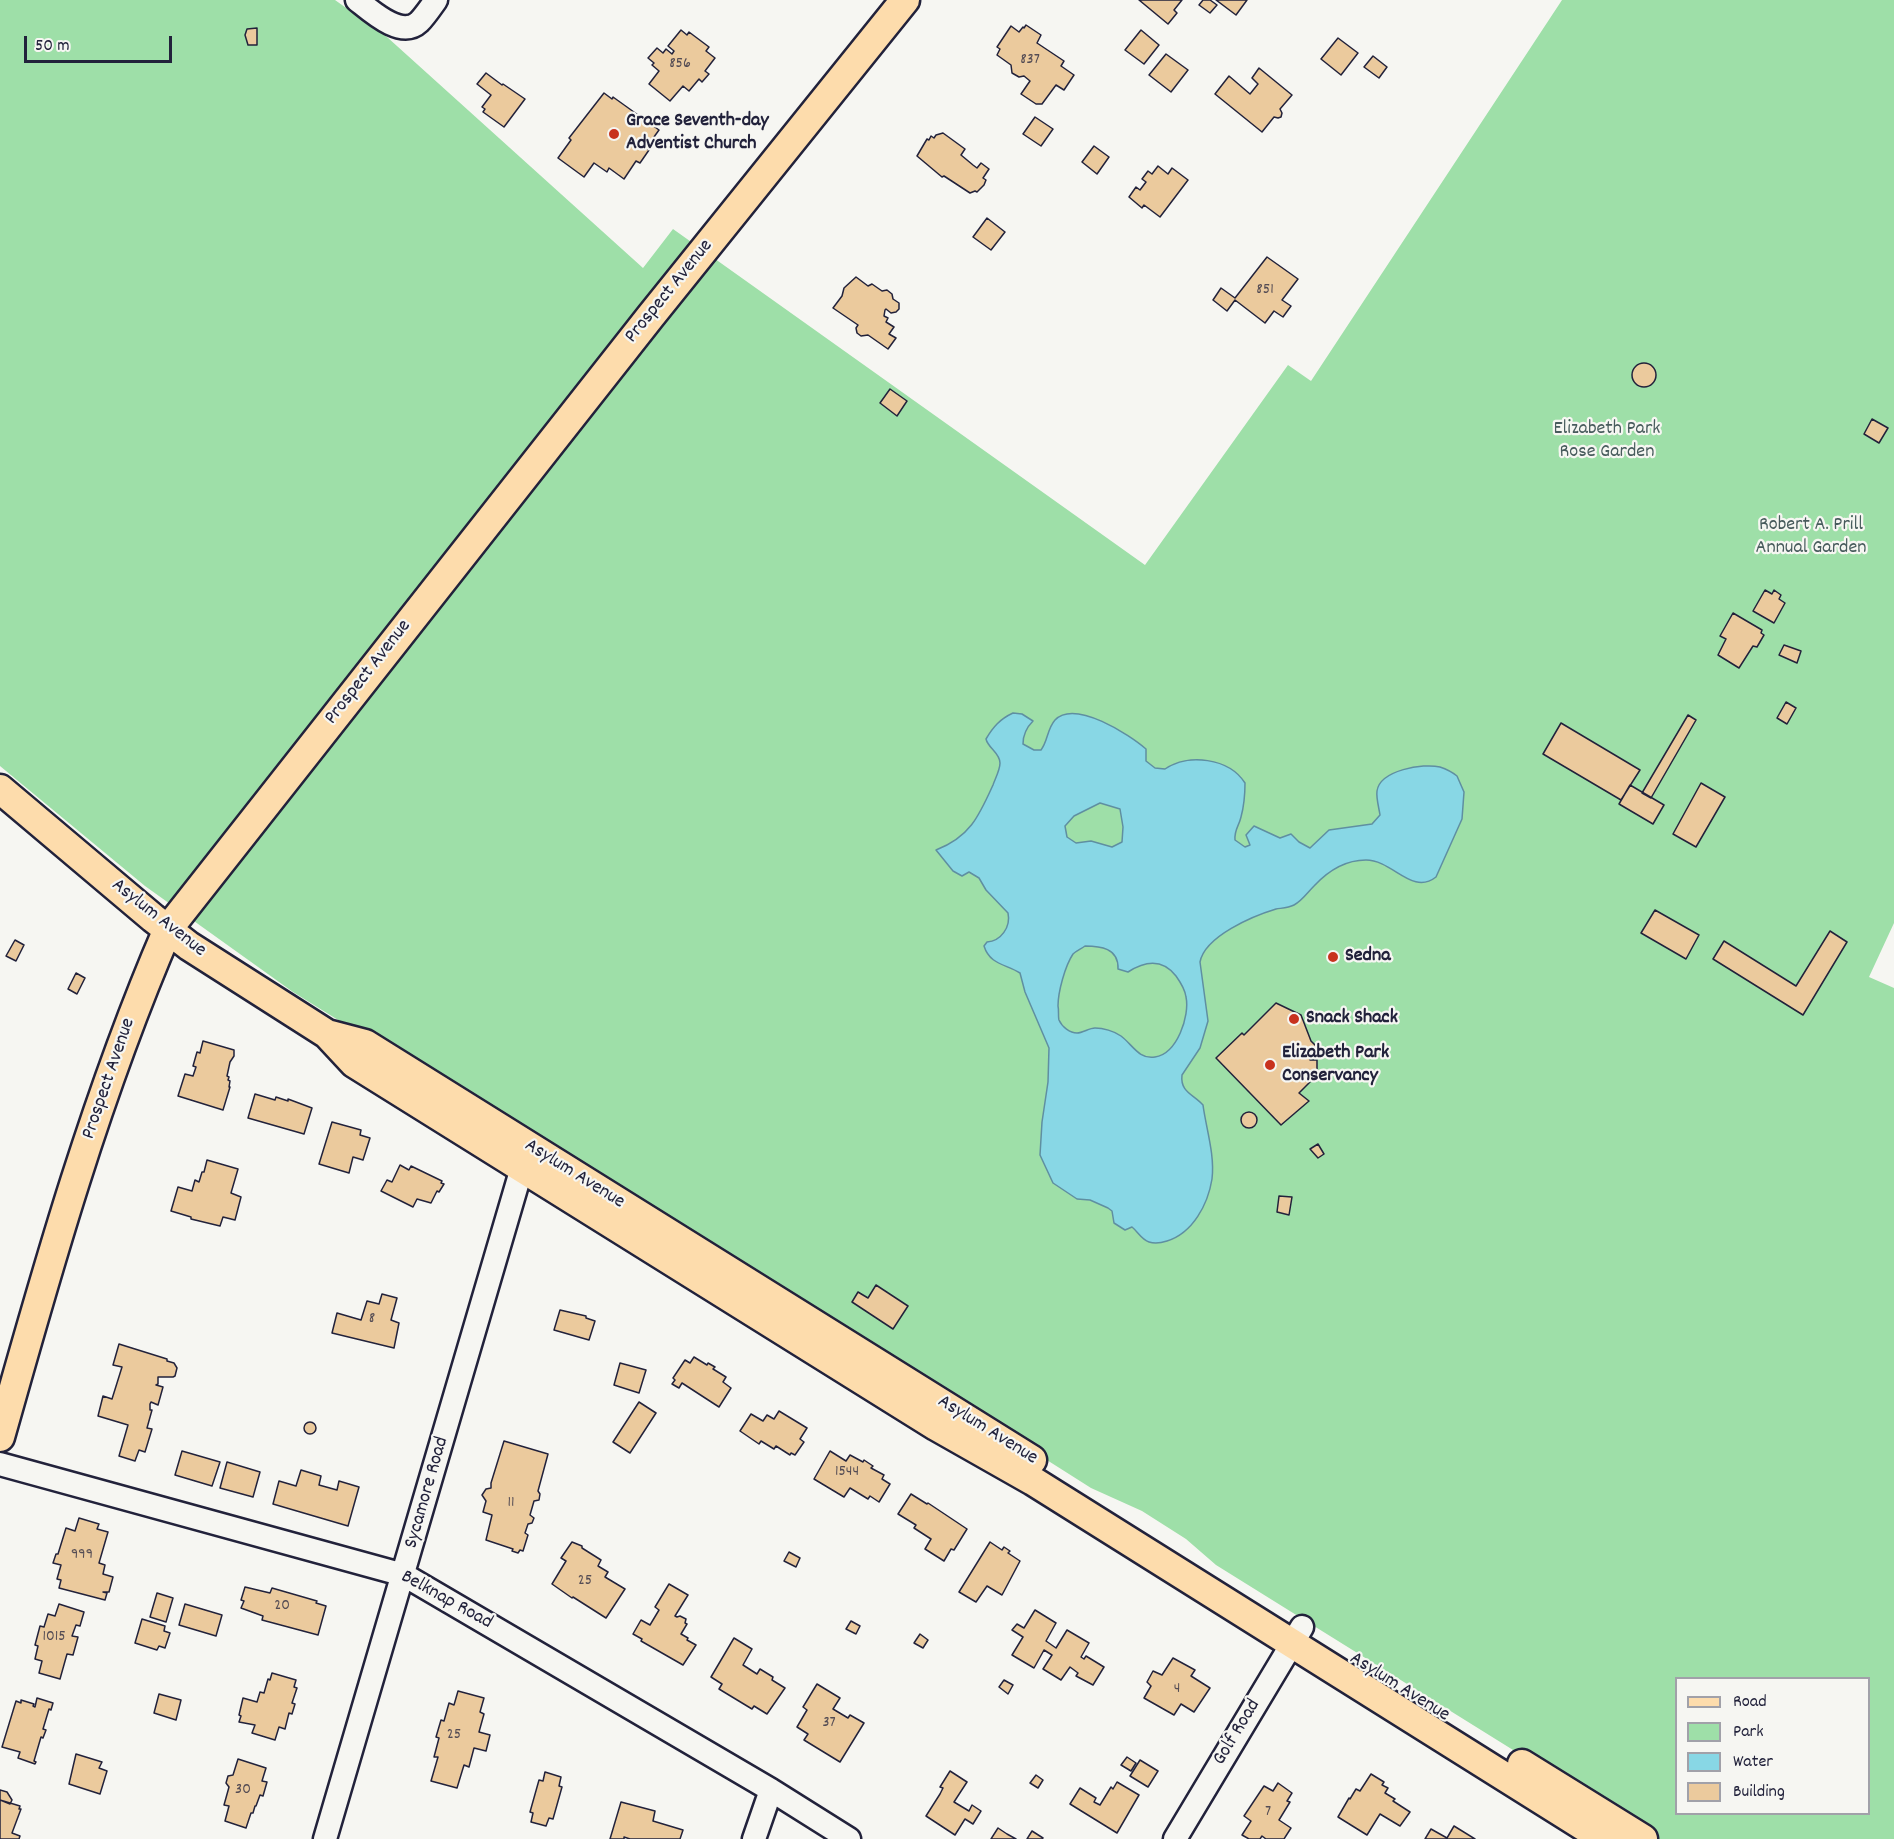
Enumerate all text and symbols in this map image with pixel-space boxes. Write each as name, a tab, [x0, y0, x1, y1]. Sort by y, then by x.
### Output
scale bar	[27, 24, 176, 62]
text: 50 m	[35, 34, 70, 59]
house number: 837	[1020, 51, 1040, 71]
house number: 856	[669, 55, 691, 75]
place label: Grace Seventh-day Adventist Church	[626, 110, 769, 157]
marker: Grace Seventh-day Adventist Church	[607, 127, 621, 141]
street label: Prospect Avenue	[621, 235, 719, 349]
house number: 851	[1256, 281, 1274, 301]
park label: Elizabeth Park Rose Garden	[1553, 418, 1661, 465]
park label: Robert A. Prill Annual Garden	[1755, 514, 1867, 561]
street label: Prospect Avenue	[321, 616, 417, 730]
street label: Asylum Avenue	[106, 874, 210, 964]
place label: Sedna	[1345, 945, 1391, 969]
marker: Sedna	[1326, 950, 1340, 964]
place label: Snack Shack	[1306, 1007, 1398, 1031]
marker: Snack Shack	[1287, 1012, 1301, 1026]
street label: Prospect Avenue	[78, 1015, 142, 1143]
place label: Elizabeth Park Conservancy	[1282, 1042, 1389, 1089]
marker: Elizabeth Park Conservancy	[1263, 1058, 1277, 1072]
street label: Asylum Avenue	[519, 1135, 629, 1215]
house number: 8	[369, 1310, 375, 1330]
street label: Asylum Avenue	[932, 1391, 1042, 1471]
street label: Sycamore Road	[401, 1434, 455, 1552]
house number: 1544	[835, 1463, 859, 1483]
house number: 11	[507, 1494, 515, 1514]
house number: 999	[71, 1546, 93, 1566]
street label: Belknap Road	[396, 1566, 496, 1636]
house number: 25	[578, 1572, 592, 1592]
house number: 20	[274, 1597, 290, 1617]
house number: 1015	[42, 1628, 66, 1648]
street label: Asylum Avenue	[1344, 1648, 1454, 1728]
legend	[1675, 1677, 1870, 1815]
house number: 4	[1174, 1680, 1180, 1700]
text: Road	[1733, 1690, 1767, 1715]
street label: Golf Road	[1209, 1696, 1267, 1770]
house number: 37	[822, 1714, 836, 1734]
text: Park	[1733, 1720, 1764, 1745]
house number: 25	[447, 1726, 461, 1746]
text: Water	[1733, 1750, 1773, 1775]
text: Building	[1733, 1780, 1785, 1805]
house number: 30	[235, 1781, 251, 1801]
house number: 7	[1265, 1803, 1271, 1823]

